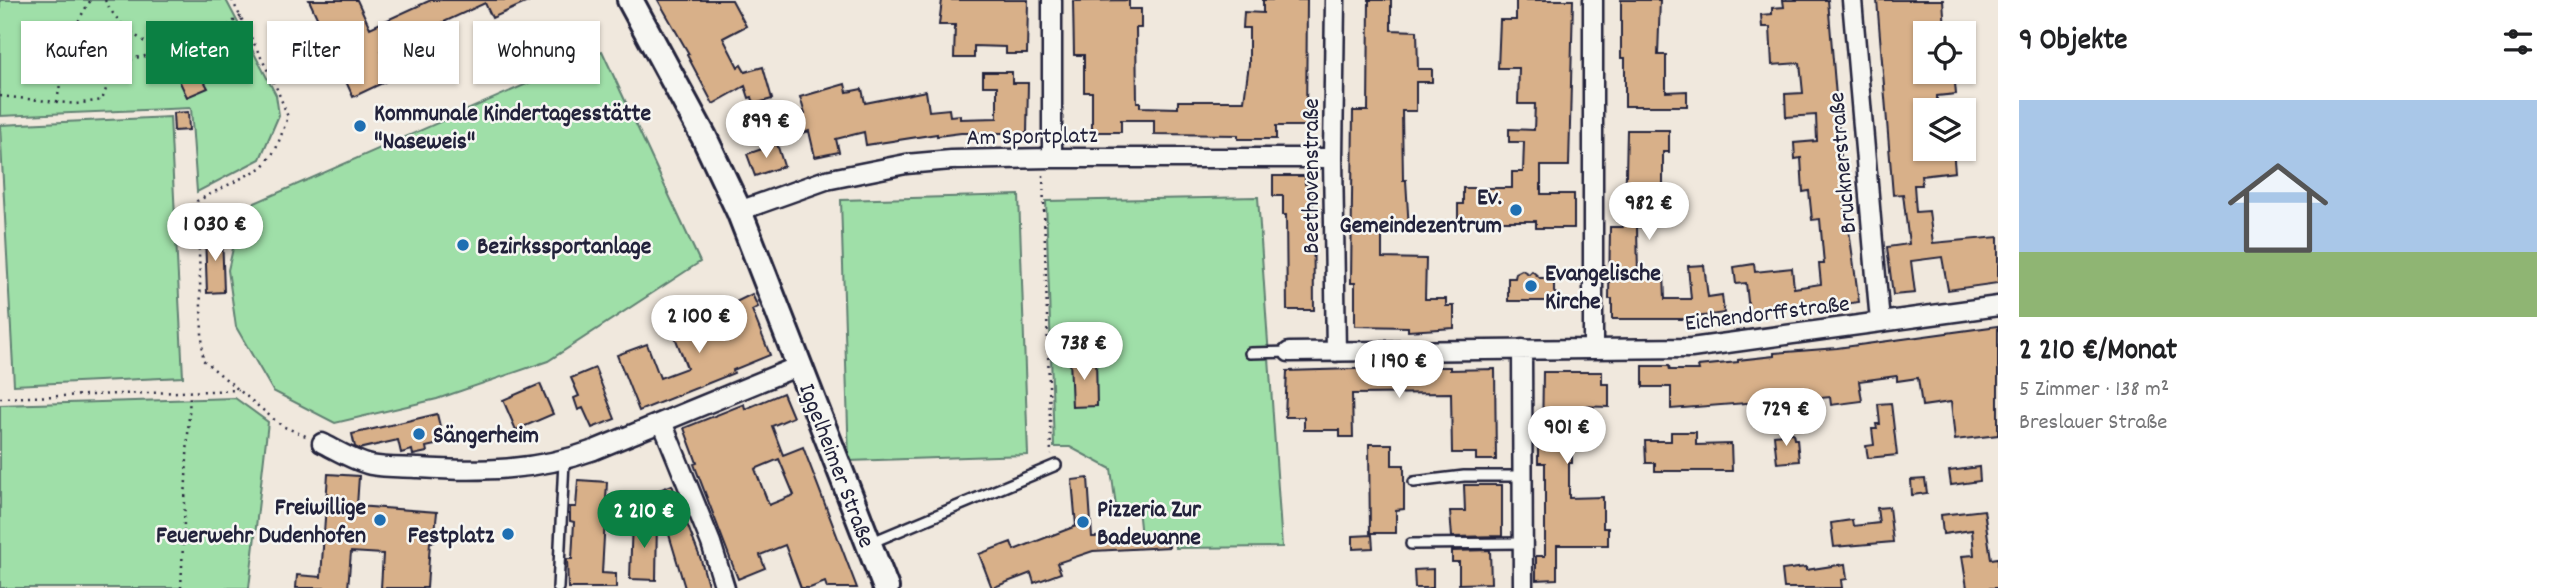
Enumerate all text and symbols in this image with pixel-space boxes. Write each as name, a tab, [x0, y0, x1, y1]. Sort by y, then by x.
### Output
chip: Kaufen	[21, 21, 132, 84]
chip: Mieten	[146, 21, 253, 84]
chip: Filter	[267, 21, 364, 84]
chip: Neu	[378, 21, 459, 84]
chip: Wohnung	[473, 21, 600, 84]
map controls	[1913, 21, 1976, 161]
button: locate	[1913, 21, 1976, 84]
text: 9 Objekte	[2019, 21, 2127, 64]
icon: filters	[2499, 23, 2537, 61]
street label: Brucknerstraße	[1821, 91, 1867, 235]
place label: Kommunale Kindertagesstätte "Naseweis"	[374, 98, 651, 160]
street label: Beethovenstraße	[1296, 98, 1330, 254]
button: layers	[1913, 98, 1976, 161]
pin: 899 €	[717, 100, 815, 160]
text: 899 €	[742, 106, 790, 139]
marker: Kommunale Kindertagesstätte "Naseweis"	[352, 118, 368, 134]
street label: Am Sportplatz	[966, 120, 1098, 156]
icon: home	[2215, 145, 2341, 271]
place label: Ev. Gemeindezentrum	[1340, 182, 1502, 244]
pin: 982 €	[1600, 182, 1698, 242]
text: 982 €	[1625, 188, 1673, 221]
marker: Ev. Gemeindezentrum	[1508, 202, 1524, 218]
pin: 1 030 €	[150, 204, 280, 263]
text: 1 030 €	[183, 209, 247, 242]
place label: Bezirkssportanlage	[477, 231, 652, 265]
marker: Bezirkssportanlage	[455, 237, 471, 253]
place label: Evangelische Kirche	[1545, 258, 1661, 320]
marker: Evangelische Kirche	[1523, 278, 1539, 294]
street label: Eichendorffstraße	[1683, 288, 1852, 342]
pin: 2 100 €	[634, 296, 764, 355]
text: 2 100 €	[667, 301, 731, 334]
pin: 738 €	[1035, 322, 1133, 382]
text: 738 €	[1061, 328, 1107, 361]
text: 2 210 €/Monat	[2019, 331, 2177, 374]
pin: 1 190 €	[1334, 340, 1464, 400]
text: 1 190 €	[1371, 346, 1427, 379]
text: 5 Zimmer · 138 m²	[2019, 374, 2169, 407]
street label: Iggelheimer Straße	[788, 379, 882, 553]
pin: 729 €	[1737, 388, 1835, 448]
text: 729 €	[1762, 394, 1810, 427]
pin: 901 €	[1518, 406, 1616, 466]
text: Breslauer Straße	[2019, 407, 2167, 440]
text: 901 €	[1544, 412, 1590, 445]
place label: Sängerheim	[433, 420, 539, 454]
marker: Sängerheim	[411, 426, 427, 442]
pin: 2 210 €	[579, 490, 709, 550]
place label: Freiwillige Feuerwehr Dudenhofen	[156, 492, 366, 554]
place label: Pizzeria Zur Badewanne	[1097, 494, 1202, 556]
text: 2 210 €	[613, 496, 675, 529]
marker: Freiwillige Feuerwehr Dudenhofen	[372, 512, 388, 528]
marker: Pizzeria Zur Badewanne	[1075, 514, 1091, 530]
place label: Festplatz	[408, 520, 495, 554]
marker: Festplatz	[500, 526, 516, 542]

